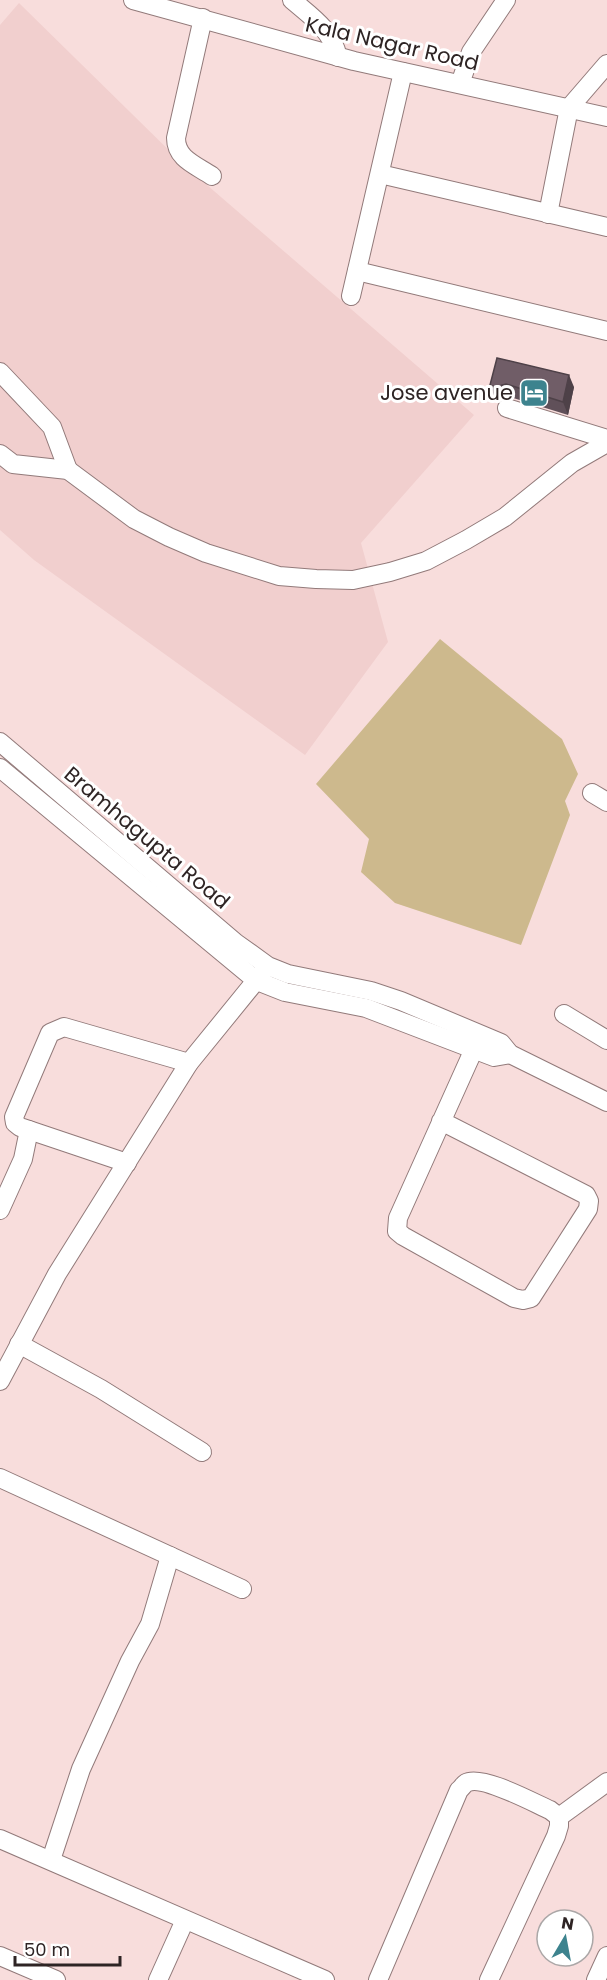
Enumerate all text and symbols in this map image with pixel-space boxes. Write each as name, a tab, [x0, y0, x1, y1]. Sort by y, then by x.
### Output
street label: Kala Nagar Road	[303, 9, 482, 78]
hotel icon: Jose avenue	[518, 377, 550, 409]
place label: Jose avenue	[380, 378, 513, 407]
street label: Bramhagupta Road	[58, 760, 236, 916]
north arrow	[535, 1908, 595, 1968]
text: N	[560, 1911, 575, 1936]
scale bar	[15, 1929, 120, 1967]
text: 50 m	[24, 1937, 70, 1962]

